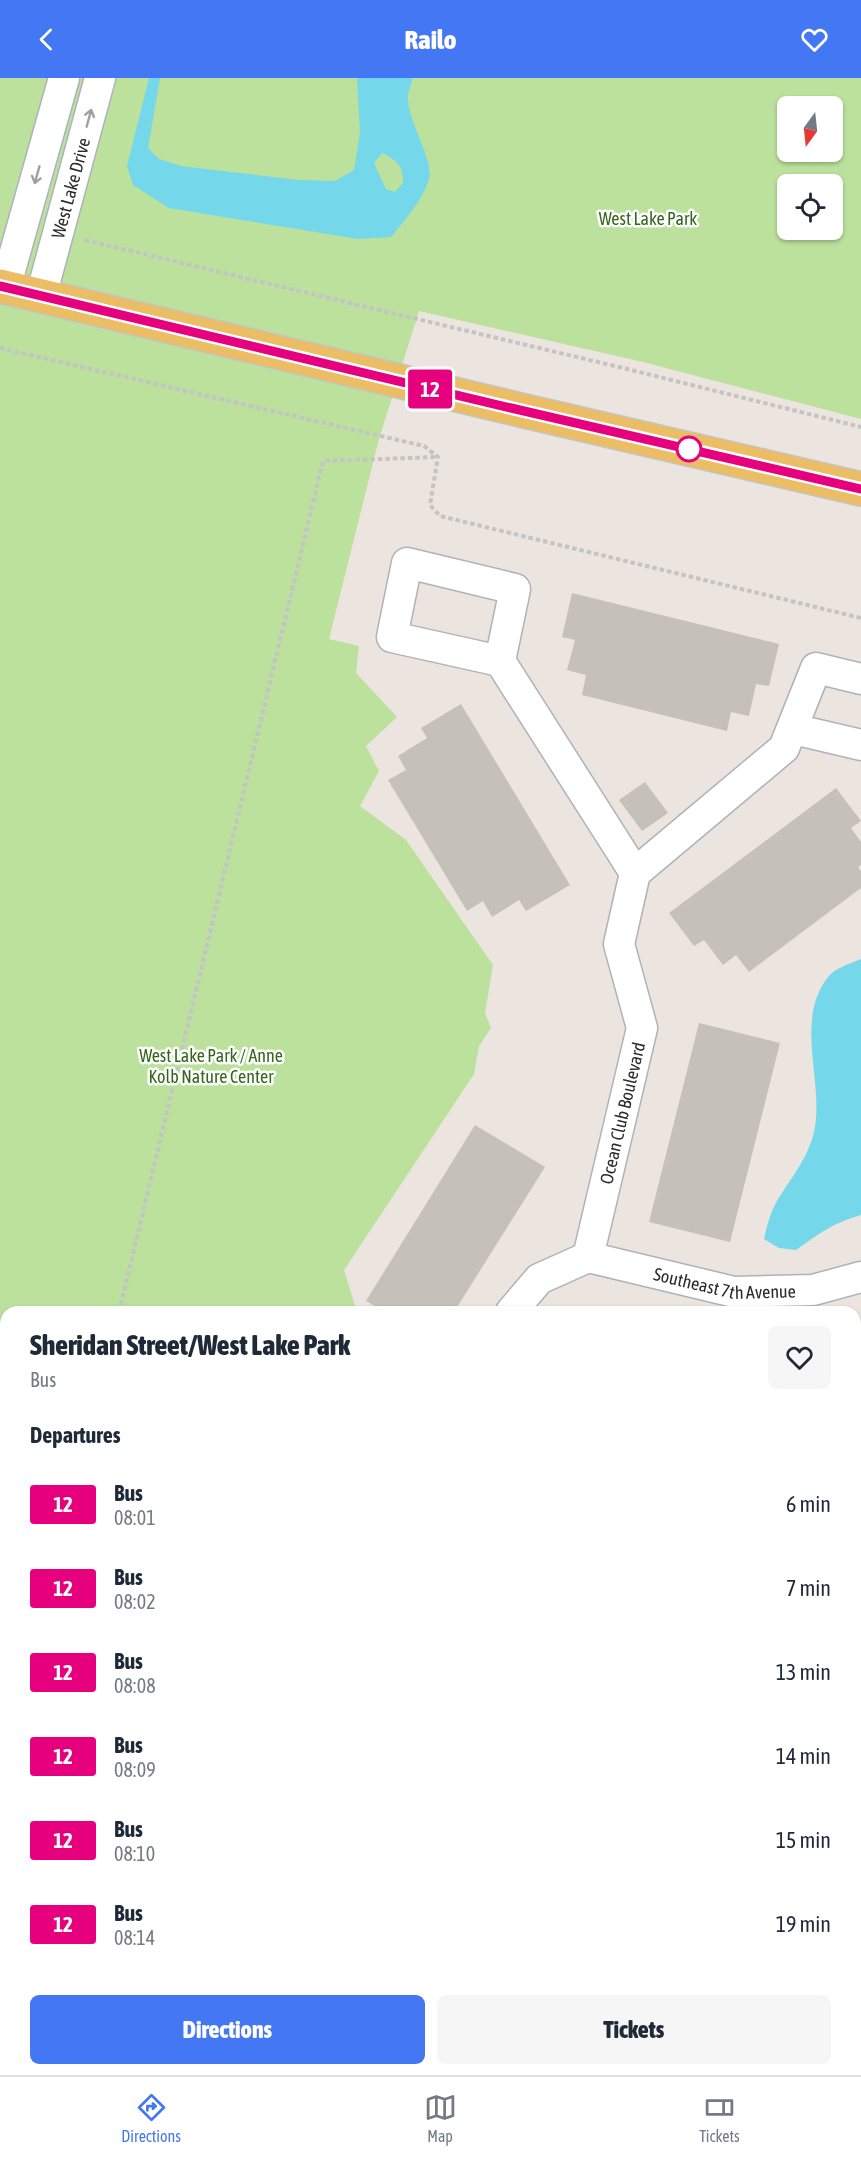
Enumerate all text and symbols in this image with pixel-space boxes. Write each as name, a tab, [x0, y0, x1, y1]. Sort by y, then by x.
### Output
icon: back	[30, 23, 63, 56]
icon: heart	[798, 23, 831, 56]
text: Railo	[405, 24, 456, 55]
north arrow	[777, 96, 843, 162]
map controls	[777, 96, 843, 240]
one-way arrow	[84, 109, 96, 128]
street label: West Lake Drive	[47, 135, 94, 240]
one-way arrow	[30, 165, 42, 184]
button: locate	[777, 174, 843, 240]
park label: West Lake Park	[599, 208, 697, 229]
line badge: 12	[403, 370, 457, 408]
text: 12	[420, 377, 440, 401]
unlabelled marker	[676, 436, 702, 462]
street label: Ocean Club Boulevard	[595, 1040, 649, 1186]
park label: West Lake Park / Anne Kolb Nature Center	[139, 1045, 283, 1087]
street label: Southeast 7th Avenue	[652, 1263, 796, 1302]
button: heart	[768, 1326, 831, 1389]
text: Sheridan Street/West Lake Park	[30, 1329, 350, 1361]
text: Bus	[30, 1368, 56, 1391]
text: Departures	[30, 1422, 120, 1448]
text: Bus	[114, 1480, 143, 1506]
text: 6 min	[786, 1491, 831, 1517]
text: 12	[53, 1492, 73, 1516]
text: 08:01	[114, 1506, 156, 1529]
text: Bus	[114, 1564, 143, 1590]
text: 7 min	[786, 1575, 831, 1601]
text: 12	[53, 1576, 73, 1600]
text: 08:02	[114, 1590, 156, 1613]
text: Bus	[114, 1648, 143, 1674]
text: 13 min	[776, 1659, 831, 1685]
text: 12	[53, 1660, 73, 1684]
text: 08:08	[114, 1674, 156, 1697]
text: Bus	[114, 1732, 143, 1758]
text: 14 min	[776, 1743, 831, 1769]
text: 12	[53, 1744, 73, 1768]
text: 08:09	[114, 1758, 156, 1781]
text: Bus	[114, 1816, 143, 1842]
text: 15 min	[776, 1827, 831, 1853]
text: 12	[53, 1828, 73, 1852]
text: 08:10	[114, 1842, 155, 1865]
text: Bus	[114, 1900, 143, 1926]
text: 19 min	[776, 1911, 831, 1937]
text: 12	[53, 1912, 73, 1936]
text: 08:14	[114, 1926, 155, 1949]
button: Directions	[30, 1995, 425, 2064]
button: Tickets	[437, 1995, 831, 2064]
tab: Directions	[121, 2091, 181, 2145]
tab: Map	[424, 2091, 457, 2145]
tab: Tickets	[699, 2091, 740, 2145]

